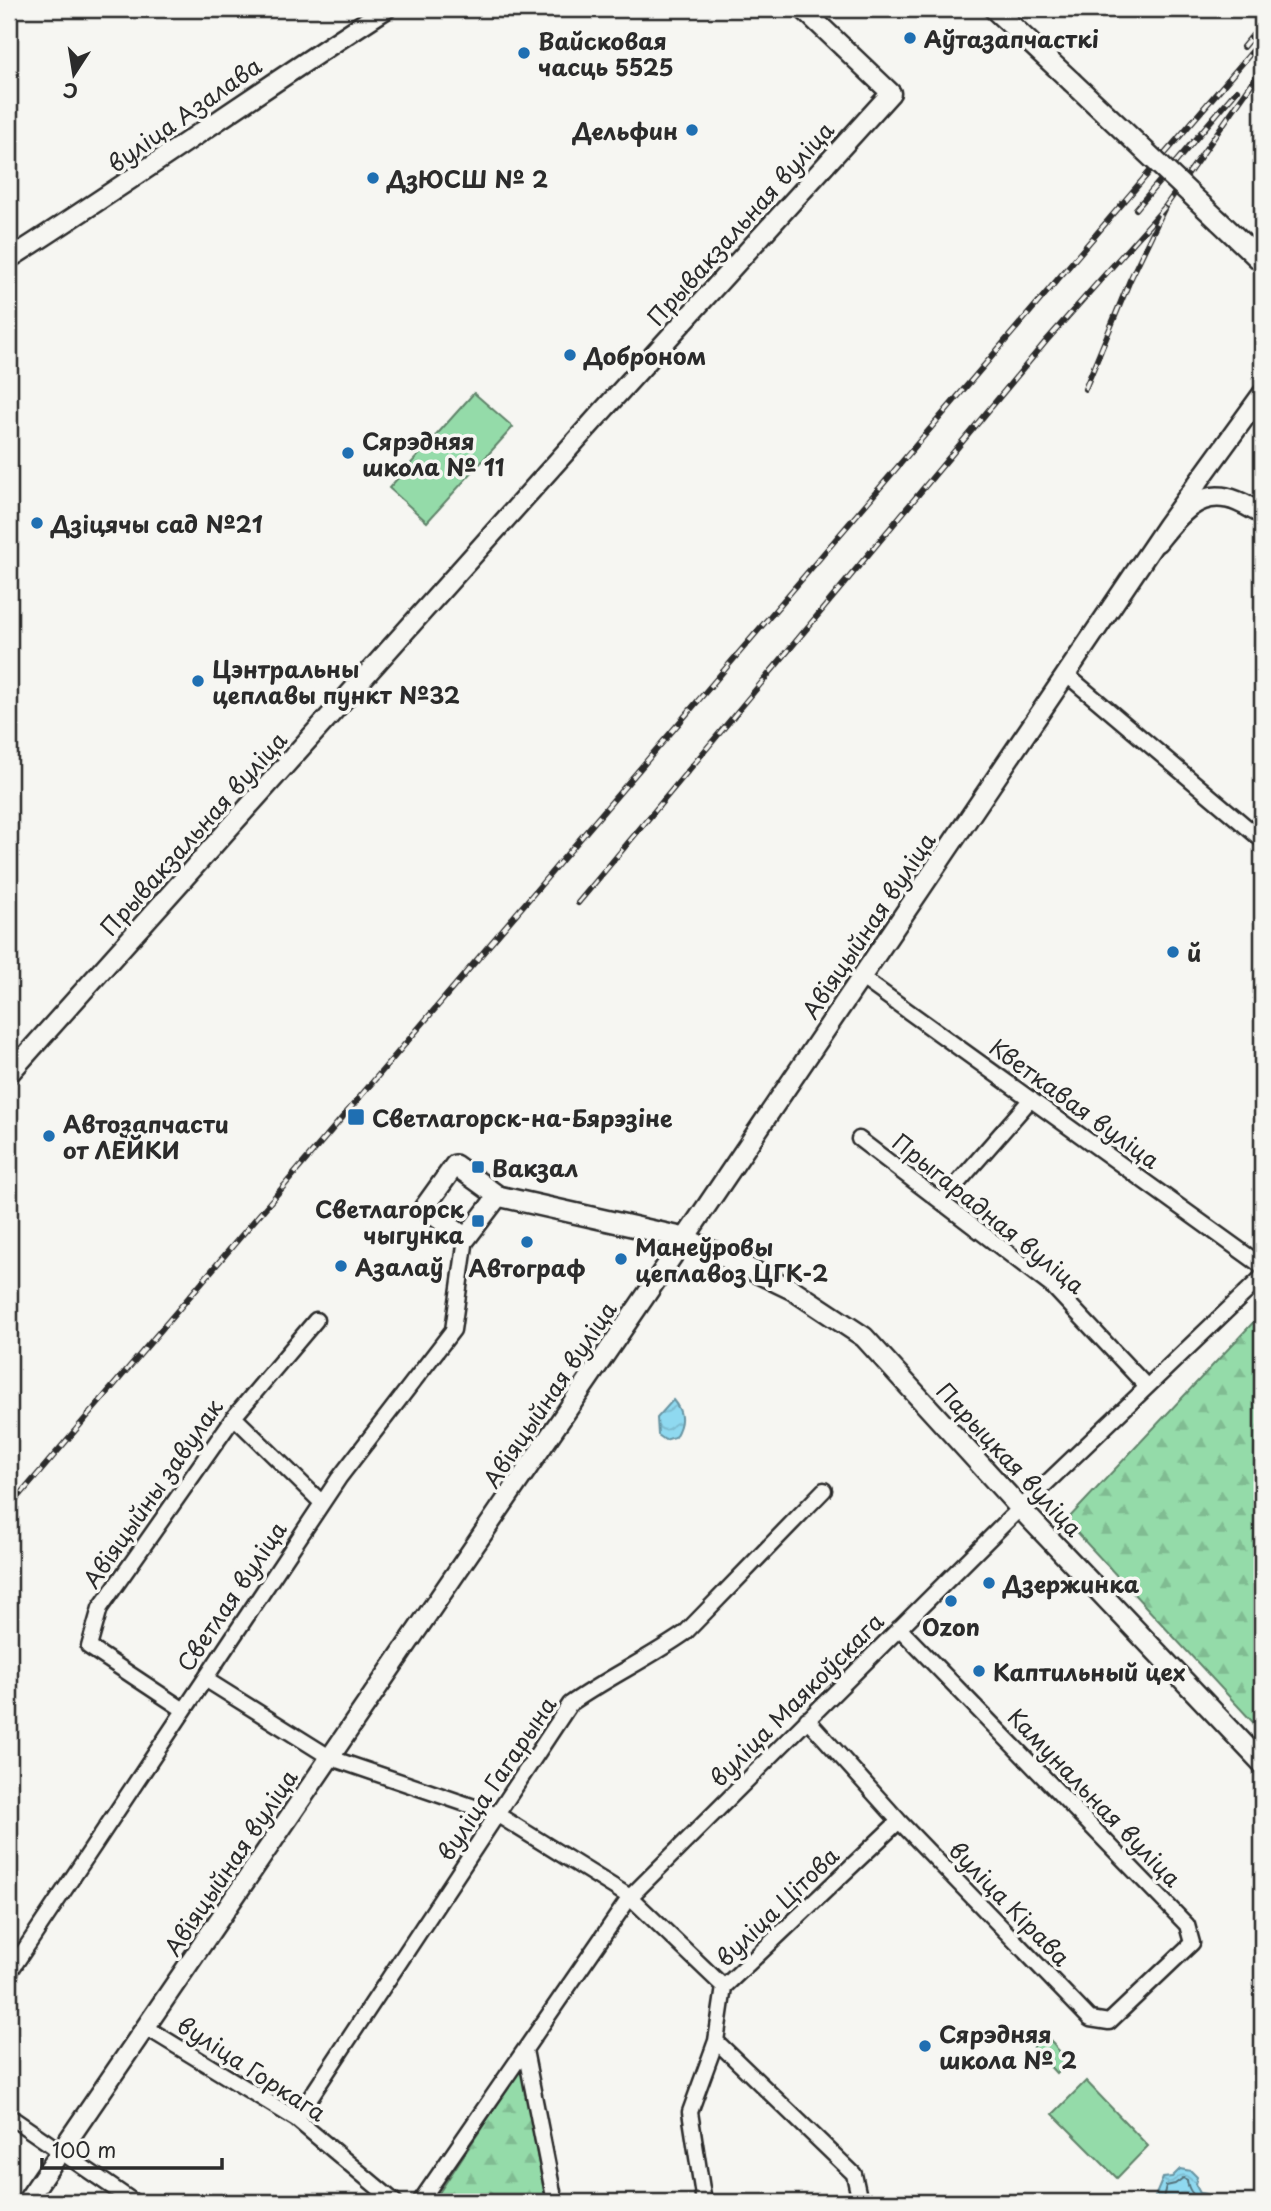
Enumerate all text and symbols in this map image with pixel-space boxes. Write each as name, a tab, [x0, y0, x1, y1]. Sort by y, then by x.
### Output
place label: Аўтазапчасткі	[924, 21, 1099, 56]
place label: Вайсковая часць 5525	[538, 23, 674, 84]
marker: Аўтазапчасткі	[902, 30, 918, 46]
north arrow	[38, 38, 108, 108]
marker: Вайсковая часць 5525	[516, 45, 532, 61]
street label: вуліца Азалава	[100, 47, 269, 180]
text: С	[60, 76, 80, 107]
place label: Дельфин	[572, 113, 678, 148]
street label: Прывакзальная вуліца	[638, 113, 842, 333]
marker: Дельфин	[684, 122, 700, 138]
place label: ДзЮСШ № 2	[386, 161, 548, 196]
marker: ДзЮСШ № 2	[365, 170, 381, 186]
place label: Доброном	[583, 338, 706, 373]
marker: Доброном	[562, 347, 578, 363]
place label: Сярэдняя школа № 11	[362, 423, 505, 484]
marker: Сярэдняя школа № 11	[340, 445, 356, 461]
place label: Дзіцячы сад №21	[50, 506, 263, 541]
marker: Дзіцячы сад №21	[29, 515, 45, 531]
place label: Цэнтральны цеплавы пункт №32	[212, 651, 460, 712]
marker: Цэнтральны цеплавы пункт №32	[190, 673, 206, 689]
street label: Прывакзальная вуліца	[91, 723, 295, 943]
street label: Авіяцыйная вуліца	[792, 825, 944, 1025]
place label: й	[1187, 935, 1201, 970]
marker: й	[1165, 944, 1181, 960]
street label: Кветкавая вуліца	[983, 1029, 1167, 1177]
place label: Светлагорск-на-Бярэзіне	[372, 1100, 673, 1135]
place label: Автозапчасти от ЛЕЙКИ	[63, 1106, 229, 1167]
marker: Светлагорск-на-Бярэзіне	[346, 1107, 366, 1127]
street label: Прыгарадная вуліца	[885, 1124, 1093, 1302]
marker: Автозапчасти от ЛЕЙКИ	[41, 1128, 57, 1144]
place label: Вакзал	[492, 1150, 578, 1185]
marker: Вакзал	[470, 1159, 486, 1175]
place label: Светлагорск чыгунка	[315, 1191, 464, 1252]
marker: Светлагорск чыгунка	[470, 1213, 486, 1229]
place label: Манеўровы цеплавоз ЦГК-2	[635, 1229, 828, 1290]
marker: Автограф	[519, 1234, 535, 1250]
place label: Азалаў	[355, 1249, 443, 1284]
place label: Автограф	[468, 1250, 586, 1285]
marker: Манеўровы цеплавоз ЦГК-2	[613, 1251, 629, 1267]
marker: Азалаў	[333, 1258, 349, 1274]
street label: Авіяцыйная вуліца	[473, 1294, 625, 1494]
street label: Парыцкая вуліца	[929, 1374, 1091, 1544]
street label: Авіяцыйны завулак	[73, 1391, 231, 1595]
street label: Светлая вуліца	[168, 1514, 294, 1678]
place label: Дзержинка	[1002, 1566, 1140, 1601]
marker: Дзержинка	[981, 1575, 997, 1591]
marker: Ozon	[943, 1593, 959, 1609]
street label: вуліца Маякоўскага	[701, 1604, 891, 1794]
place label: Ozon	[922, 1609, 980, 1644]
place label: Каптильный цех	[993, 1654, 1185, 1689]
marker: Каптильный цех	[971, 1663, 987, 1679]
street label: вуліца Гагарына	[428, 1688, 564, 1867]
street label: Камунальная вуліца	[1000, 1700, 1190, 1894]
street label: Авіяцыйная вуліца	[154, 1762, 306, 1962]
street label: вуліца Кірава	[941, 1833, 1079, 1974]
street label: вуліца Цітова	[708, 1838, 847, 1974]
street label: вуліца Горкага	[171, 2007, 334, 2130]
place label: Сярэдняя школа № 2	[939, 2016, 1077, 2077]
marker: Сярэдняя школа № 2	[917, 2038, 933, 2054]
scale bar	[42, 2127, 222, 2171]
text: 100 m	[52, 2133, 116, 2165]

